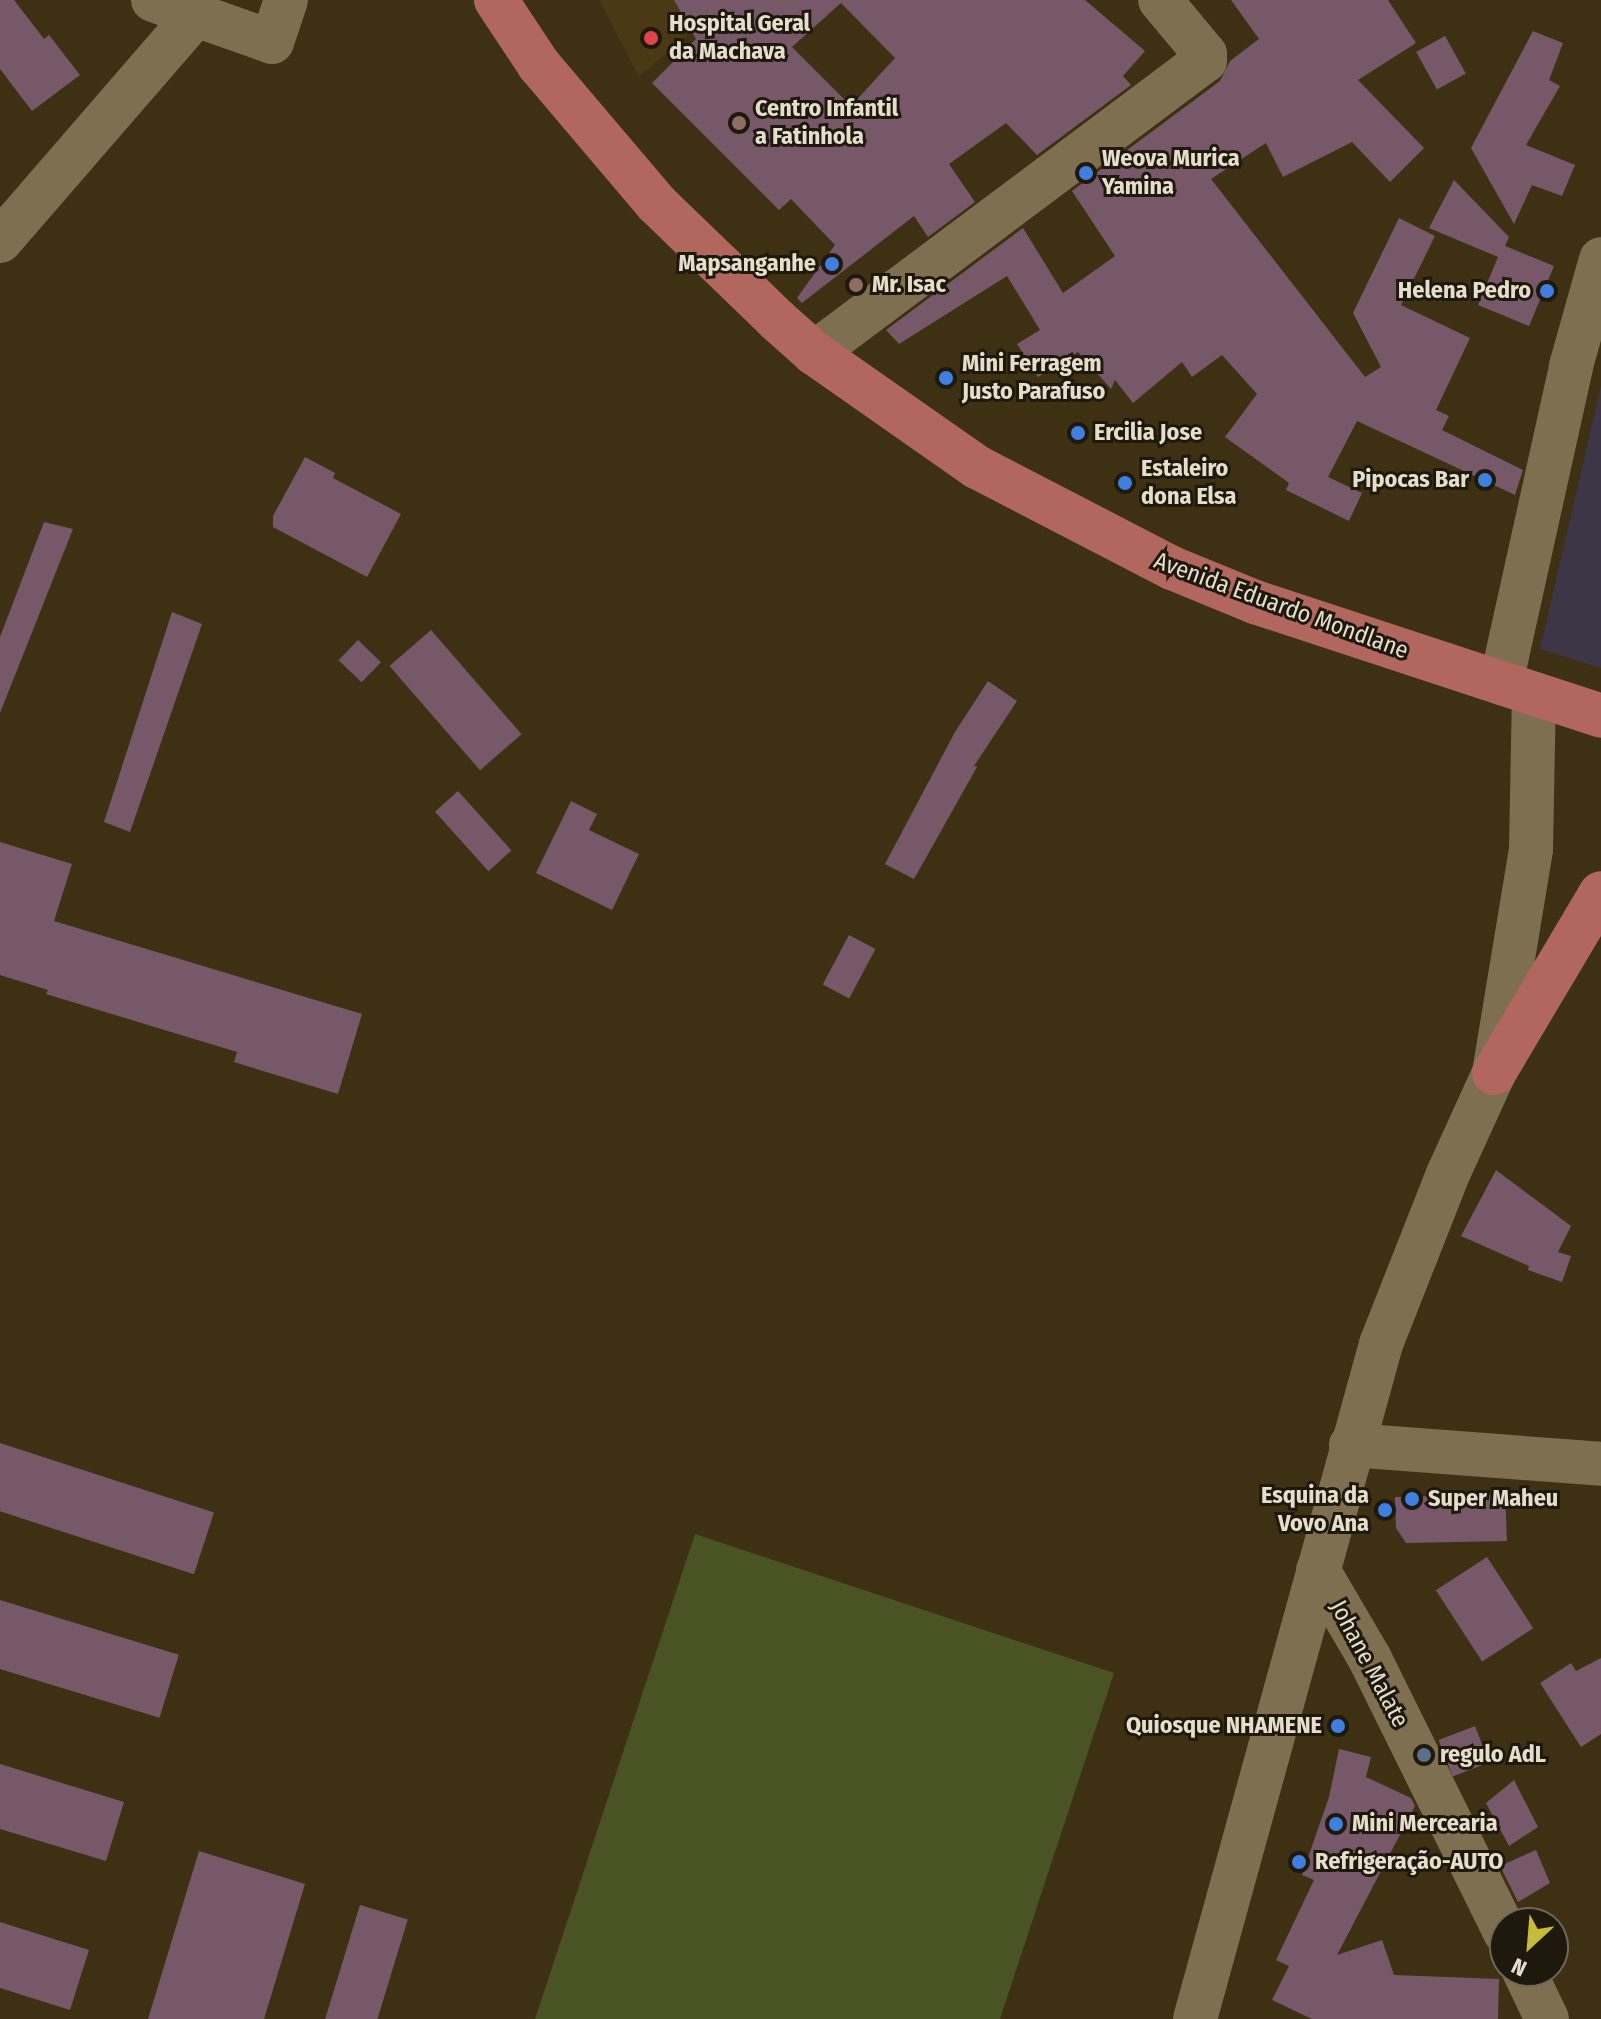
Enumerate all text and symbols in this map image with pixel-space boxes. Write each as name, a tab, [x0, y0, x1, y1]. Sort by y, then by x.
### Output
place label: Hospital Geral da Machava	[669, 10, 810, 66]
marker: Hospital Geral da Machava	[640, 27, 662, 49]
place label: Centro Infantil a Fatinhola	[755, 95, 898, 151]
marker: Centro Infantil a Fatinhola	[730, 114, 748, 132]
place label: Weova Murica Yamina	[1102, 145, 1240, 201]
marker: Weova Murica Yamina	[1077, 164, 1095, 182]
place label: Mapsanganhe	[678, 250, 816, 278]
marker: Mapsanganhe	[823, 255, 841, 273]
place label: Mr. Isac	[872, 271, 946, 299]
marker: Mr. Isac	[847, 276, 865, 294]
place label: Helena Pedro	[1398, 277, 1531, 305]
marker: Helena Pedro	[1538, 282, 1556, 300]
place label: Mini Ferragem Justo Parafuso	[962, 350, 1105, 406]
marker: Mini Ferragem Justo Parafuso	[937, 369, 955, 387]
place label: Ercilia Jose	[1094, 419, 1202, 447]
marker: Ercilia Jose	[1069, 424, 1087, 442]
place label: Estaleiro dona Elsa	[1141, 455, 1236, 511]
place label: Pipocas Bar	[1352, 466, 1469, 494]
marker: Pipocas Bar	[1476, 471, 1494, 489]
marker: Estaleiro dona Elsa	[1116, 474, 1134, 492]
street label: Avenida Eduardo Mondlane	[1150, 547, 1412, 665]
place label: Esquina da Vovo Ana	[1261, 1482, 1369, 1538]
place label: Super Maheu	[1428, 1485, 1558, 1513]
marker: Super Maheu	[1403, 1490, 1421, 1508]
marker: Esquina da Vovo Ana	[1376, 1501, 1394, 1519]
street label: Johane Malate	[1324, 1596, 1414, 1732]
place label: Quiosque NHAMENE	[1126, 1712, 1322, 1740]
marker: Quiosque NHAMENE	[1329, 1717, 1347, 1735]
place label: regulo AdL	[1440, 1741, 1546, 1769]
marker: regulo AdL	[1415, 1746, 1433, 1764]
place label: Mini Mercearia	[1352, 1810, 1498, 1838]
marker: Mini Mercearia	[1327, 1815, 1345, 1833]
place label: Refrigeração-AUTO	[1315, 1848, 1503, 1876]
marker: Refrigeração-AUTO	[1290, 1853, 1308, 1871]
north arrow	[1489, 1907, 1569, 1987]
text: N	[1507, 1952, 1531, 1982]

